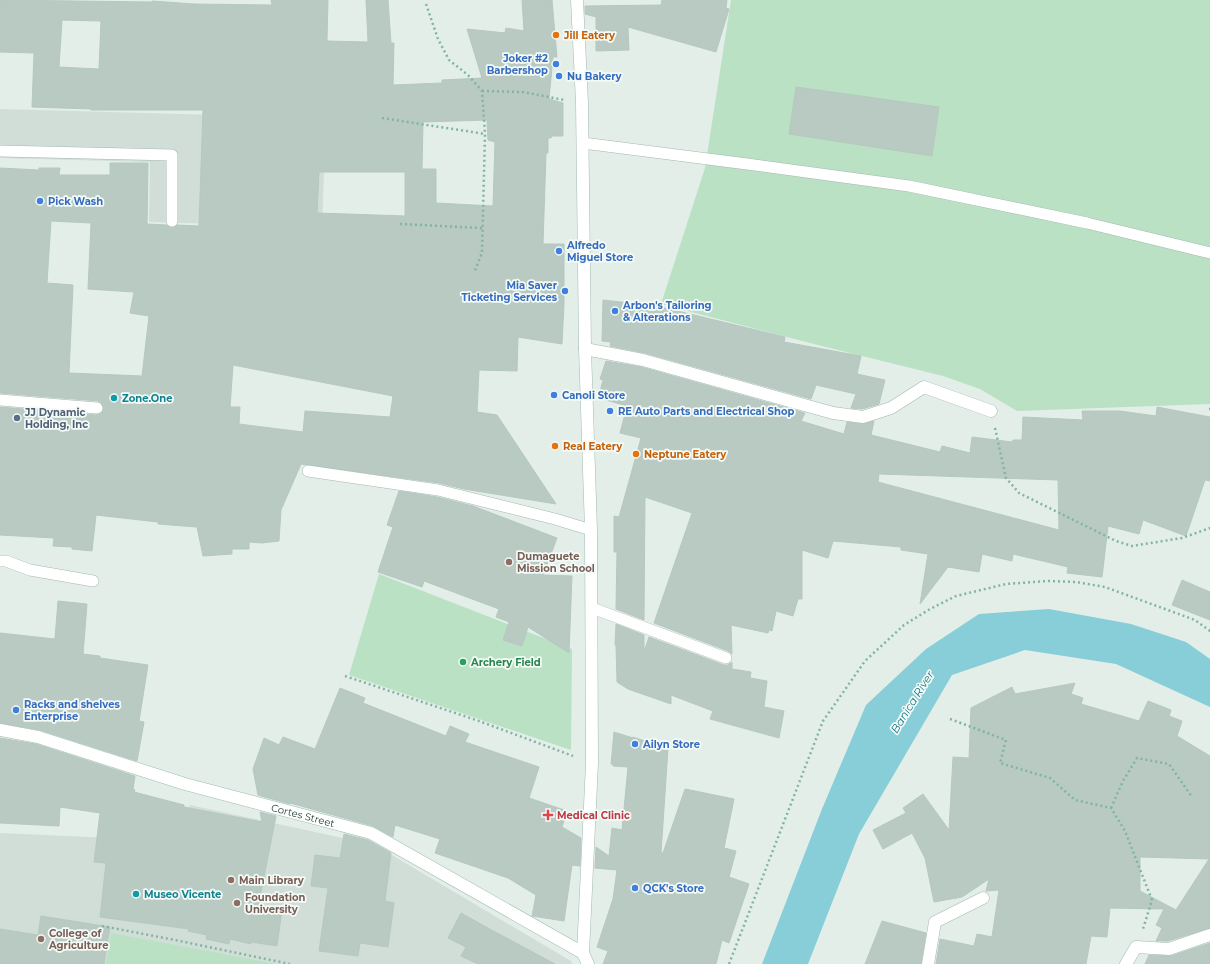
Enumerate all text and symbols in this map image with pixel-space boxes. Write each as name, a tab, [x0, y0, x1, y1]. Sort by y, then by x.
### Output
place label: Jill Eatery	[563, 29, 616, 42]
marker: Jill Eatery	[551, 30, 561, 40]
place label: Joker #2 Barbershop	[487, 52, 548, 77]
marker: Joker #2 Barbershop	[551, 59, 561, 69]
place label: Nu Bakery	[567, 70, 623, 83]
marker: Nu Bakery	[554, 71, 564, 81]
place label: Pick Wash	[48, 195, 103, 208]
marker: Pick Wash	[35, 196, 45, 206]
place label: Alfredo Miguel Store	[566, 239, 633, 264]
marker: Alfredo Miguel Store	[554, 246, 564, 256]
place label: Mia Saver Ticketing Services	[462, 279, 558, 304]
marker: Mia Saver Ticketing Services	[560, 286, 570, 296]
place label: Arbon's Tailoring & Alterations	[622, 299, 712, 324]
marker: Arbon's Tailoring & Alterations	[610, 306, 620, 316]
place label: Canoli Store	[562, 389, 625, 402]
marker: Canoli Store	[549, 390, 559, 400]
place label: Zone.One	[122, 392, 173, 405]
marker: Zone.One	[109, 393, 119, 403]
place label: RE Auto Parts and Electrical Shop	[618, 405, 794, 418]
place label: JJ Dynamic Holding, Inc	[24, 406, 88, 431]
marker: RE Auto Parts and Electrical Shop	[605, 406, 615, 416]
marker: JJ Dynamic Holding, Inc	[12, 413, 22, 423]
place label: Real Eatery	[563, 440, 623, 453]
marker: Real Eatery	[550, 441, 560, 451]
place label: Neptune Eatery	[644, 448, 727, 461]
marker: Neptune Eatery	[631, 449, 641, 459]
place label: Dumaguete Mission School	[517, 550, 595, 575]
marker: Dumaguete Mission School	[504, 557, 514, 567]
place label: Archery Field	[470, 656, 541, 669]
marker: Archery Field	[458, 657, 468, 667]
water label: Banica River	[887, 668, 937, 736]
place label: Racks and shelves Enterprise	[24, 698, 120, 723]
marker: Racks and shelves Enterprise	[11, 705, 21, 715]
place label: Ailyn Store	[642, 738, 700, 751]
marker: Ailyn Store	[630, 739, 640, 749]
street label: Cortes Street	[270, 801, 336, 830]
marker: Medical Clinic	[542, 809, 554, 821]
place label: Medical Clinic	[557, 809, 630, 822]
place label: Main Library	[239, 874, 305, 887]
marker: Main Library	[226, 875, 236, 885]
place label: QCK's Store	[643, 882, 704, 895]
marker: QCK's Store	[630, 883, 640, 893]
place label: Museo Vicente	[144, 888, 221, 901]
marker: Museo Vicente	[131, 889, 141, 899]
place label: Foundation University	[245, 891, 306, 916]
marker: Foundation University	[232, 898, 242, 908]
place label: College of Agriculture	[48, 927, 108, 952]
marker: College of Agriculture	[36, 934, 46, 944]

